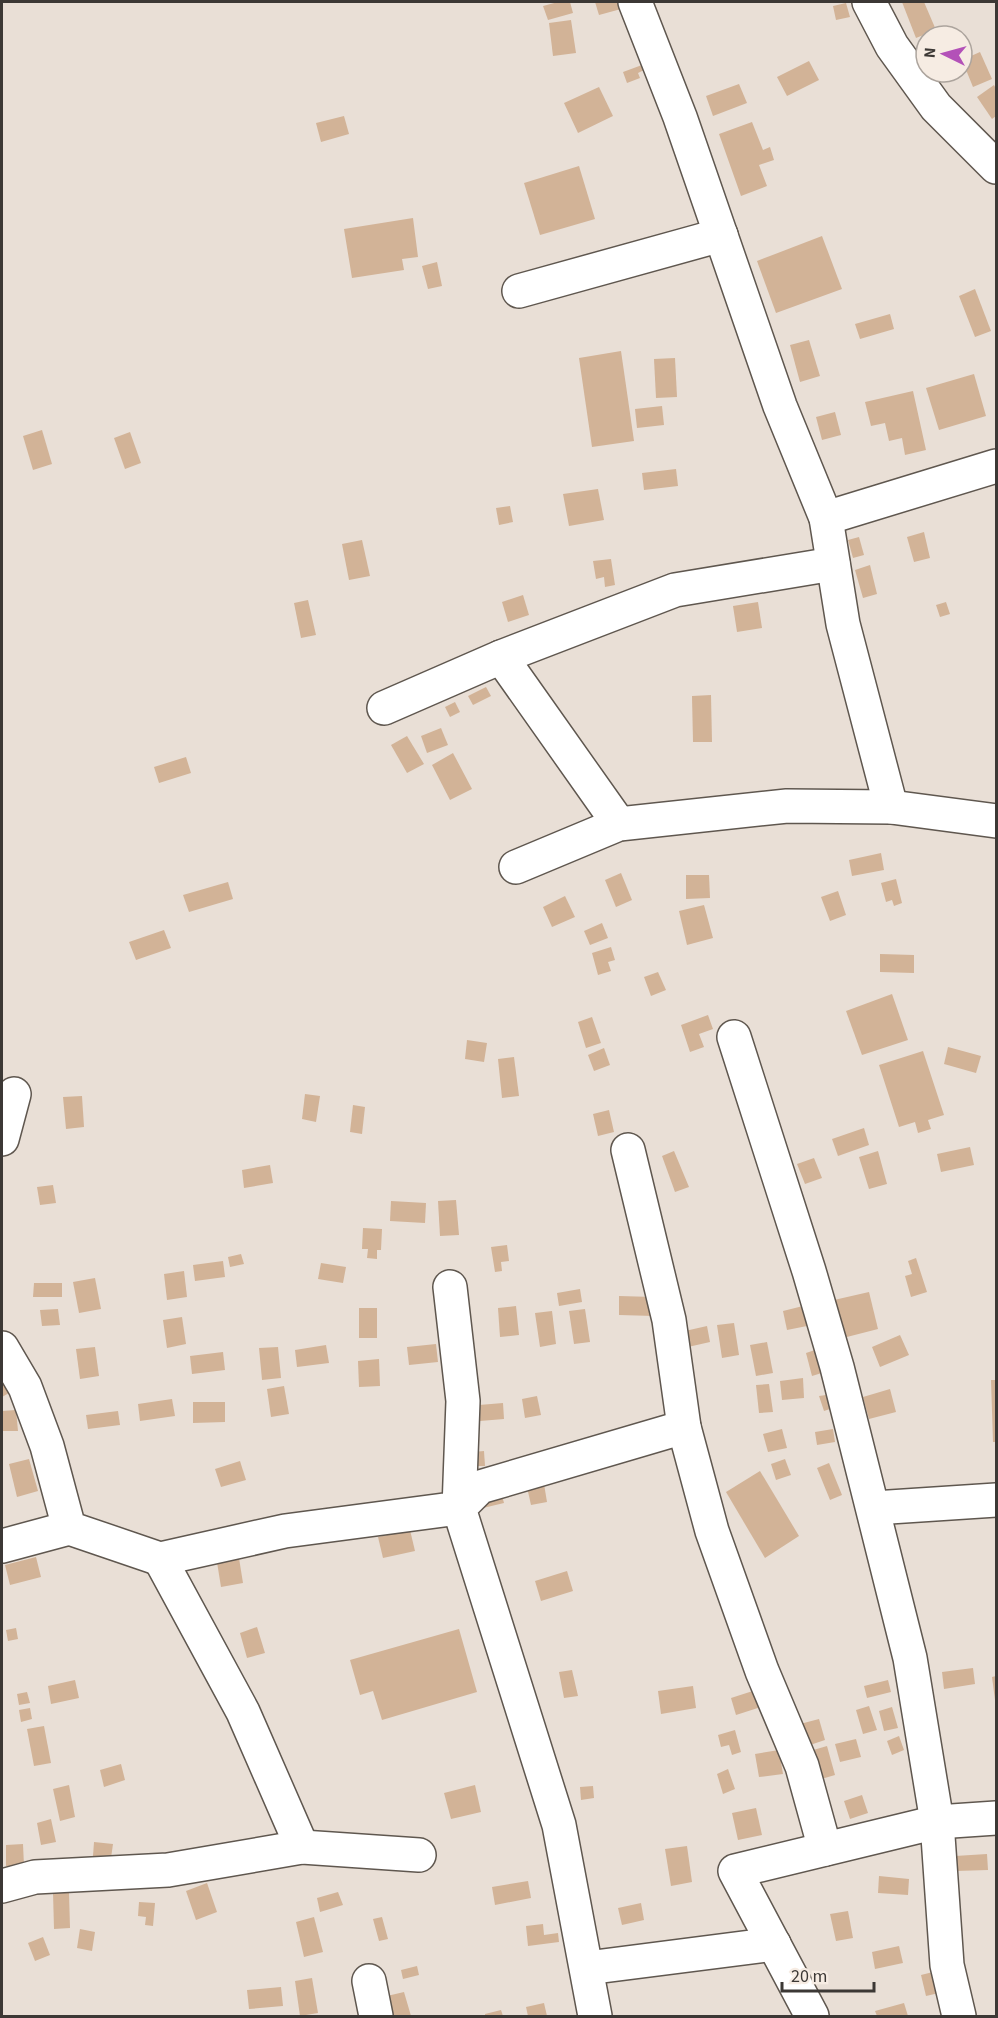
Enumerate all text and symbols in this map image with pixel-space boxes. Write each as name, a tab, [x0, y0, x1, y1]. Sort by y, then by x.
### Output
north arrow	[914, 24, 974, 84]
text: N	[919, 47, 941, 59]
scale bar	[782, 1955, 874, 1993]
text: 20 m	[791, 1964, 827, 1989]

